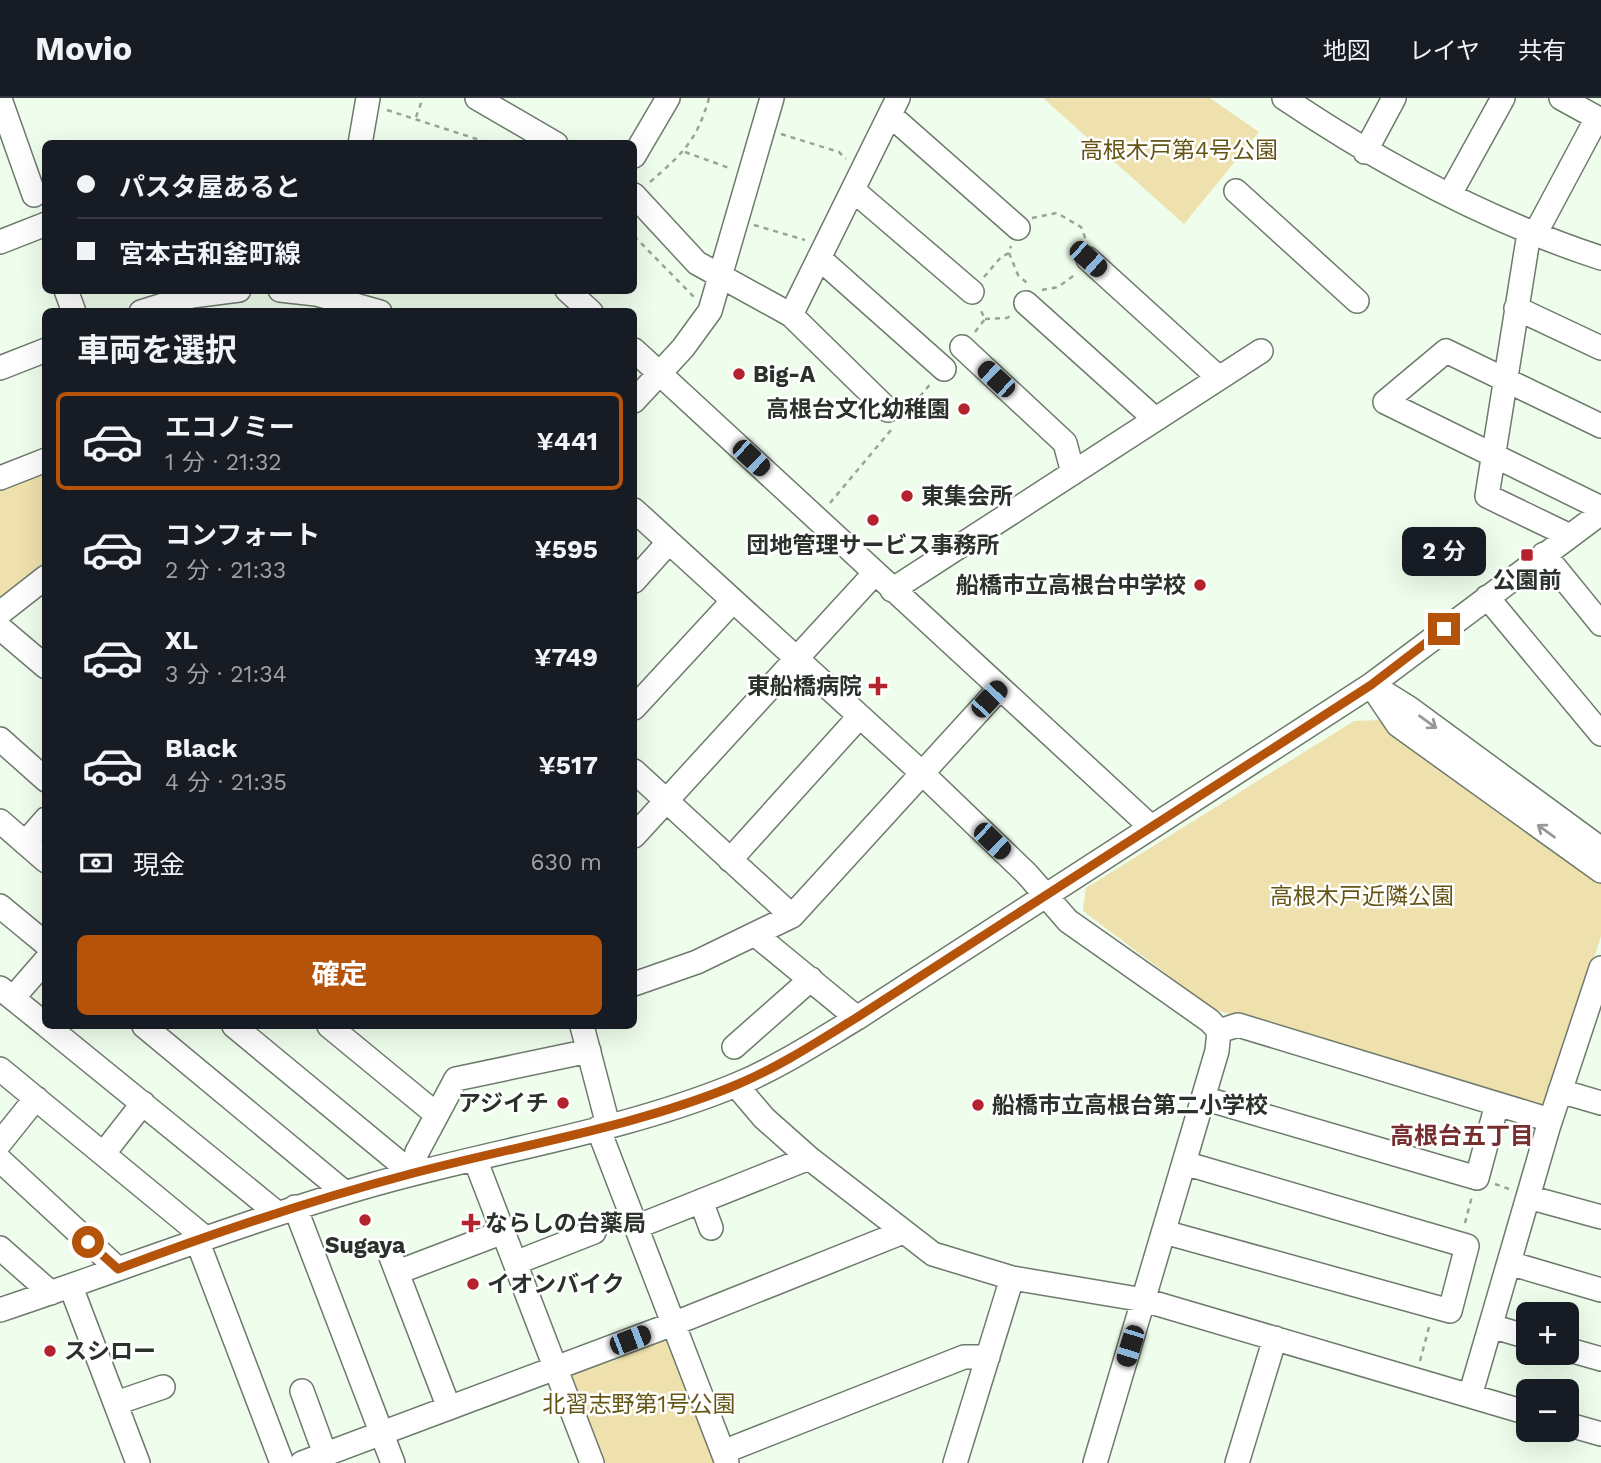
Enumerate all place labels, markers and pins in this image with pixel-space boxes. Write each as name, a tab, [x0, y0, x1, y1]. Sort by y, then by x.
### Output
place label: Big-A	[753, 361, 816, 388]
marker: Big-A	[731, 366, 747, 382]
place label: 高根台文化幼稚園	[766, 396, 950, 423]
marker: 高根台文化幼稚園	[956, 401, 972, 417]
place label: 東集会所	[921, 483, 1013, 510]
marker: 東集会所	[899, 488, 915, 504]
marker: 団地管理サービス事務所	[865, 512, 881, 528]
place label: 団地管理サービス事務所	[747, 532, 1000, 559]
marker: 公園前	[1519, 547, 1535, 563]
place label: 公園前	[1493, 567, 1562, 594]
place label: 船橋市立高根台中学校	[956, 572, 1186, 599]
marker: 船橋市立高根台中学校	[1192, 577, 1208, 593]
place label: 東船橋病院	[747, 673, 862, 700]
marker: 東船橋病院	[868, 676, 888, 696]
place label: アジイチ	[458, 1090, 549, 1117]
place label: 船橋市立高根台第二小学校	[992, 1092, 1268, 1119]
marker: アジイチ	[555, 1095, 571, 1111]
marker: 船橋市立高根台第二小学校	[970, 1097, 986, 1113]
place label: ならしの台薬局	[485, 1210, 646, 1237]
marker: Sugaya	[357, 1212, 373, 1228]
marker: ならしの台薬局	[463, 1215, 479, 1231]
place label: Sugaya	[325, 1232, 406, 1259]
place label: イオンバイク	[487, 1271, 625, 1298]
marker: イオンバイク	[465, 1276, 481, 1292]
place label: スシロー	[64, 1338, 156, 1365]
marker: スシロー	[42, 1343, 58, 1359]

